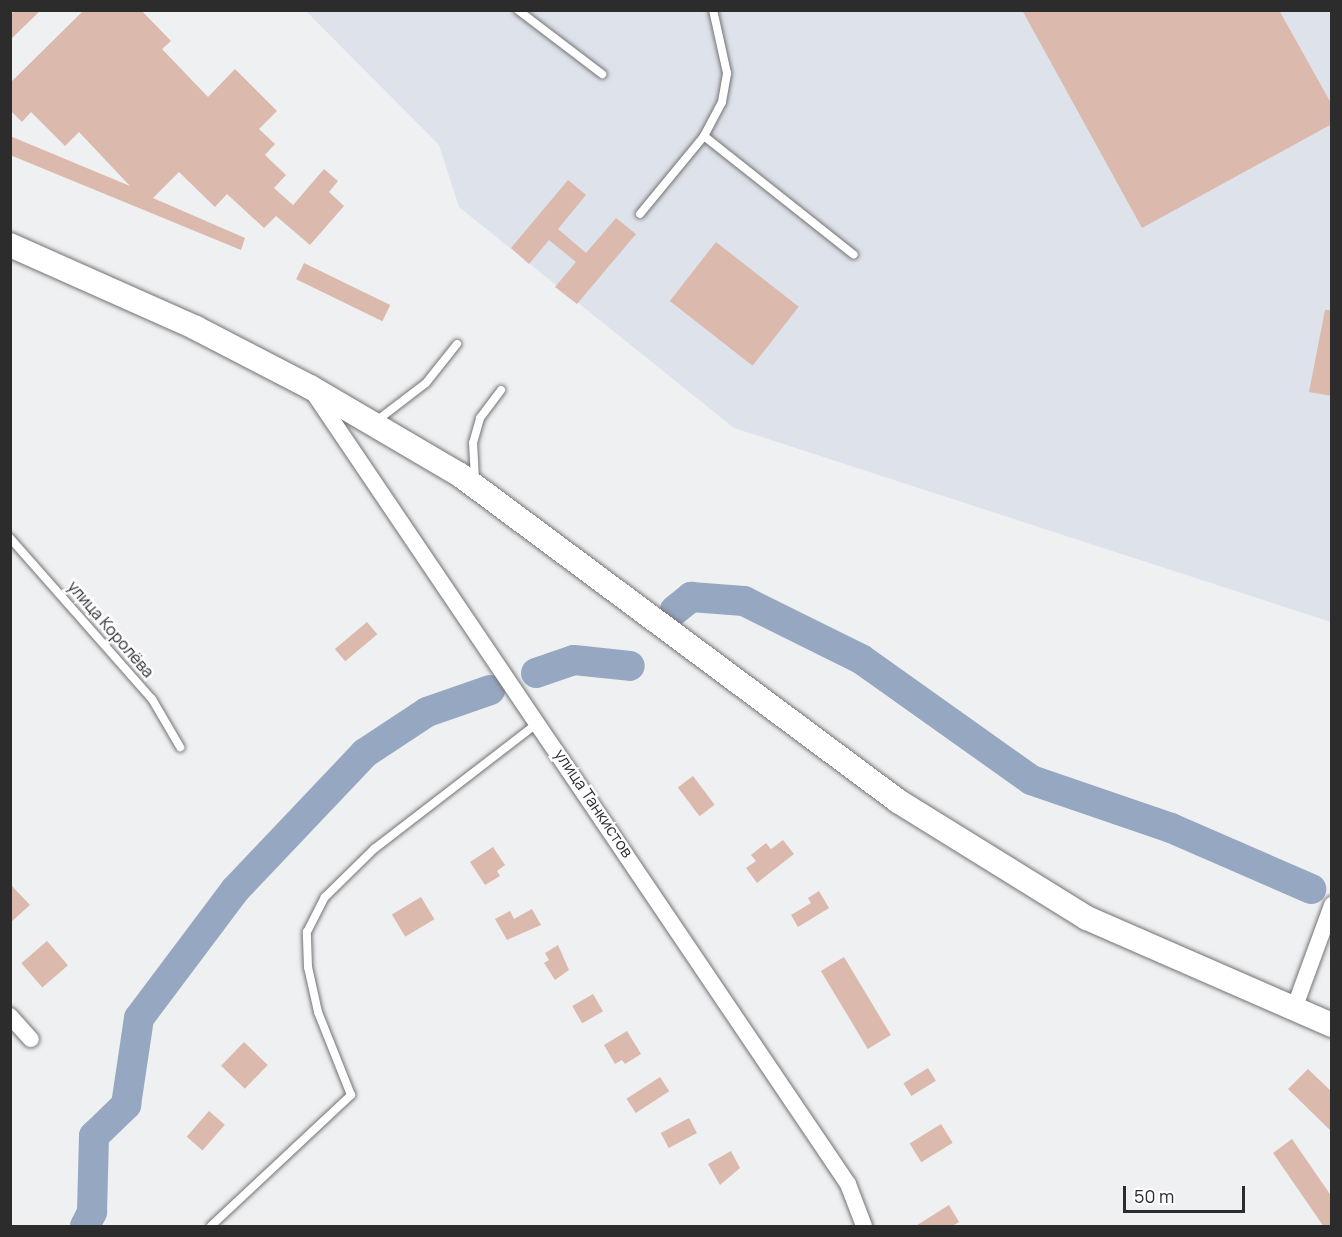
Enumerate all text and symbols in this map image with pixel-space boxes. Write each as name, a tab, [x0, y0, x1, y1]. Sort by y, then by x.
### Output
street label: улица Королёва	[64, 577, 158, 681]
street label: улица Танкистов	[551, 745, 637, 861]
scale bar	[1126, 1174, 1248, 1212]
text: 50 m	[1134, 1184, 1174, 1208]

